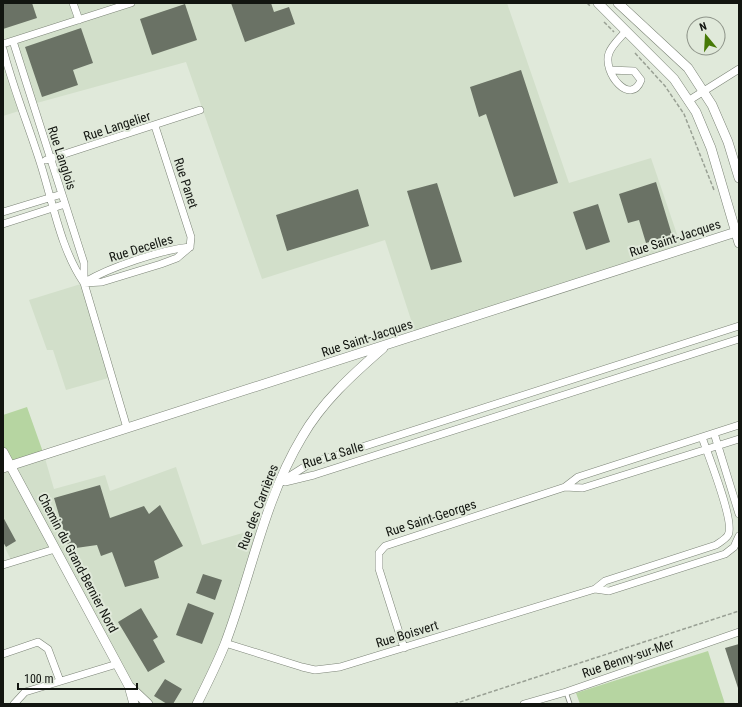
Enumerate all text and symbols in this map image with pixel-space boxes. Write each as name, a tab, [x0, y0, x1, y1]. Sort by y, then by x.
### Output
north arrow	[686, 16, 726, 56]
text: N	[698, 20, 709, 34]
street label: Rue Langelier	[82, 108, 152, 144]
street label: Rue Langlois	[45, 124, 79, 192]
street label: Rue Panet	[171, 156, 201, 210]
street label: Rue Saint-Jacques	[628, 216, 723, 260]
street label: Rue Decelles	[107, 231, 175, 265]
street label: Rue Saint-Jacques	[320, 316, 415, 360]
street label: Rue La Salle	[301, 439, 365, 471]
street label: Rue des Carrières	[235, 462, 281, 552]
street label: Chemin du Grand-Bernier Nord	[35, 491, 121, 635]
street label: Rue Saint-Georges	[384, 496, 478, 540]
street label: Rue Boisvert	[374, 617, 440, 651]
street label: Rue Benny-sur-Mer	[580, 635, 676, 681]
scale bar	[18, 665, 137, 691]
text: 100 m	[24, 672, 54, 686]

